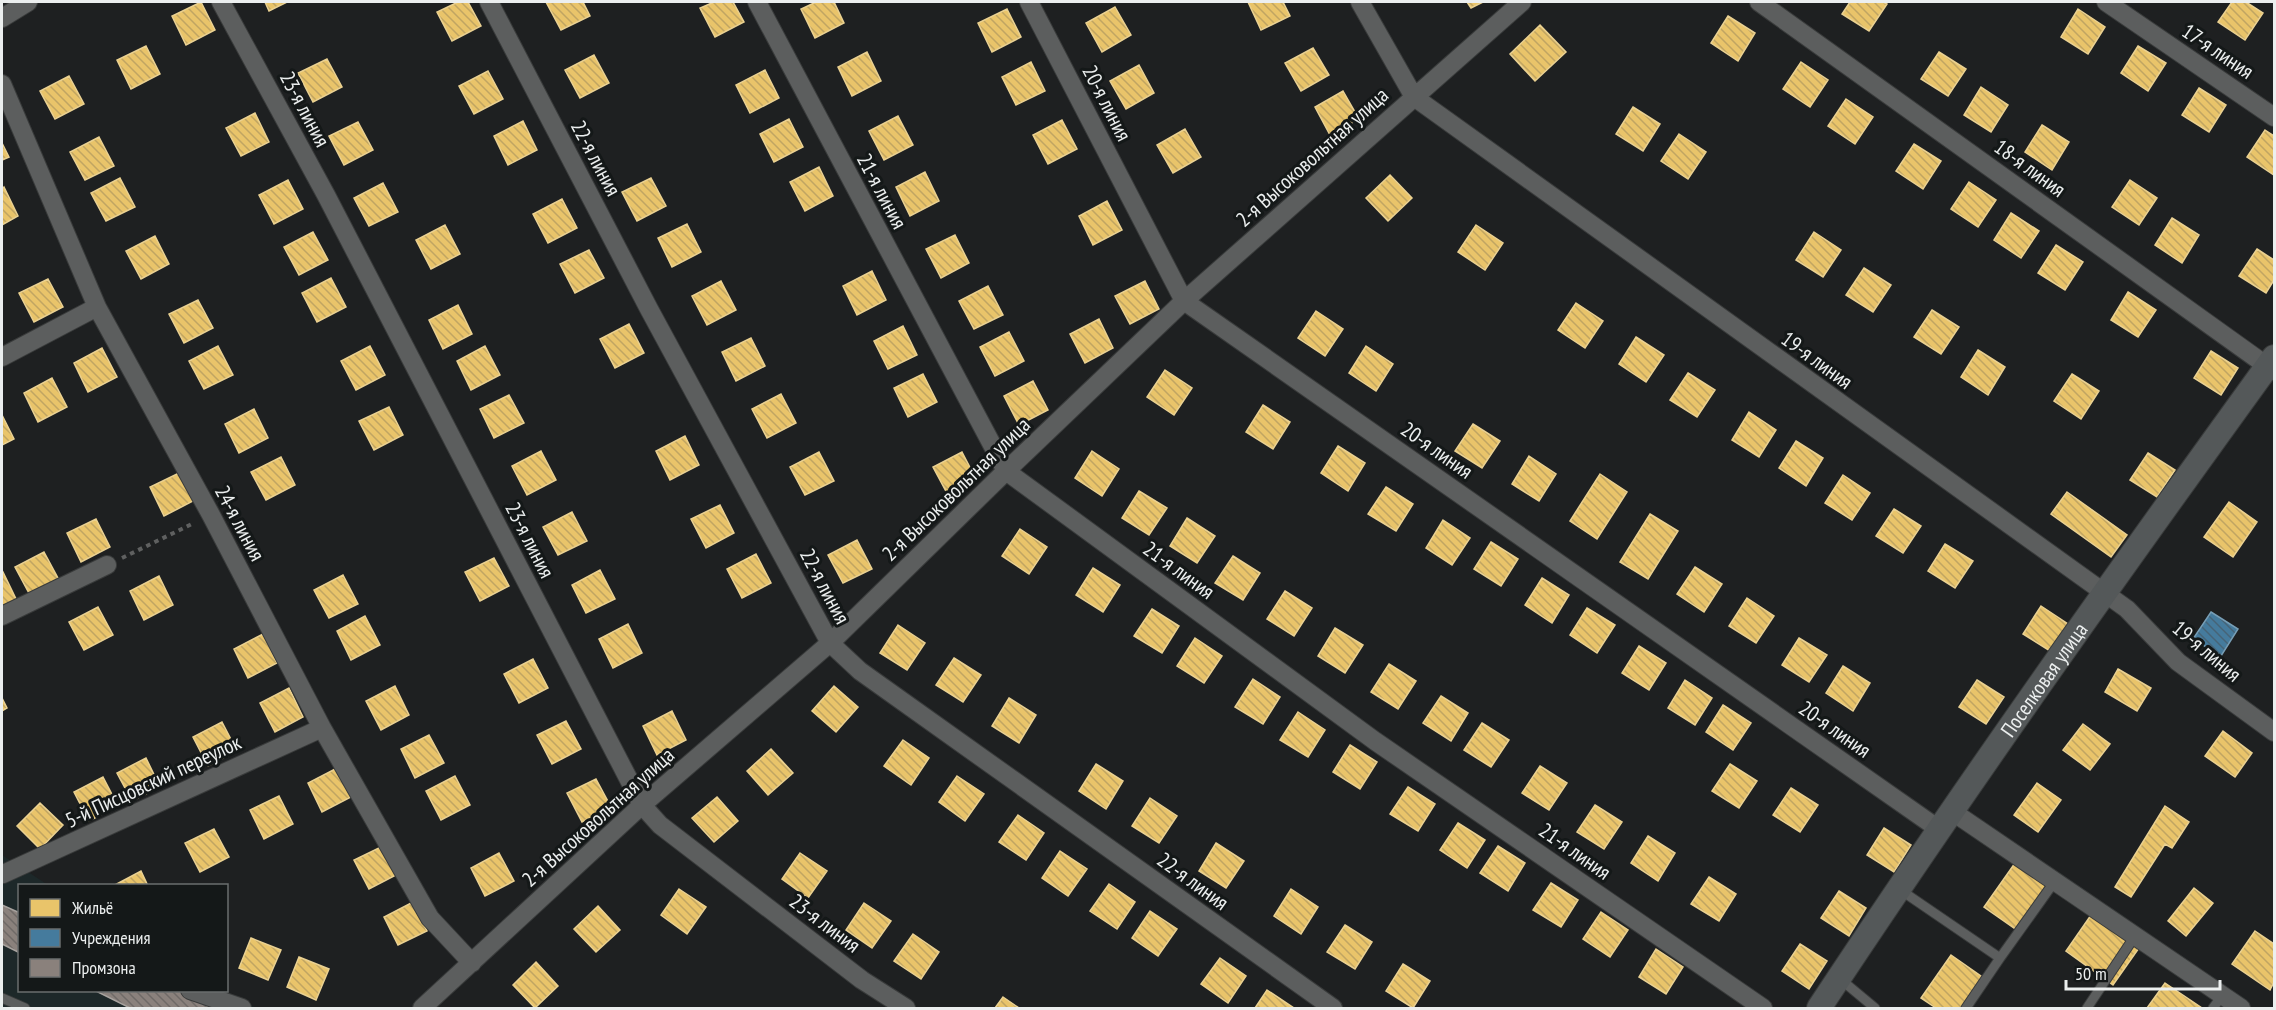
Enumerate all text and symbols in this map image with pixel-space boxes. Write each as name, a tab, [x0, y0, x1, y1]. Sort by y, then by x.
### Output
street label: 17-я линия	[2177, 17, 2259, 85]
street label: 20-я линия	[1076, 60, 1138, 146]
street label: 23-я линия	[274, 67, 336, 151]
street label: 2-я Высоковольтная улица	[1230, 81, 1394, 233]
street label: 22-я линия	[565, 116, 627, 200]
street label: 18-я линия	[1989, 133, 2071, 203]
street label: 21-я линия	[851, 149, 913, 233]
street label: 19-я линия	[1776, 325, 1858, 395]
street label: 2-я Высоковольтная улица	[876, 411, 1036, 567]
street label: 20-я линия	[1396, 415, 1478, 485]
street label: 24-я линия	[209, 481, 271, 565]
street label: 23-я линия	[499, 497, 561, 583]
street label: 21-я линия	[1138, 535, 1220, 605]
street label: 22-я линия	[794, 544, 856, 628]
street label: 19-я линия	[2167, 614, 2247, 688]
street label: Поселковая улица	[1994, 617, 2093, 742]
street label: 20-я линия	[1794, 694, 1876, 764]
street label: 5-й Писцовский переулок	[61, 728, 245, 834]
street label: 2-я Высоковольтная улица	[516, 741, 680, 893]
street label: 21-я линия	[1534, 816, 1616, 886]
street label: 22-я линия	[1152, 846, 1234, 916]
legend	[18, 884, 228, 992]
street label: 23-я линия	[784, 888, 866, 958]
text: Жильё	[71, 896, 113, 919]
text: Учреждения	[72, 926, 150, 949]
scale bar	[2066, 953, 2220, 991]
text: Промзона	[72, 956, 136, 979]
text: 50 m	[2075, 962, 2107, 985]

